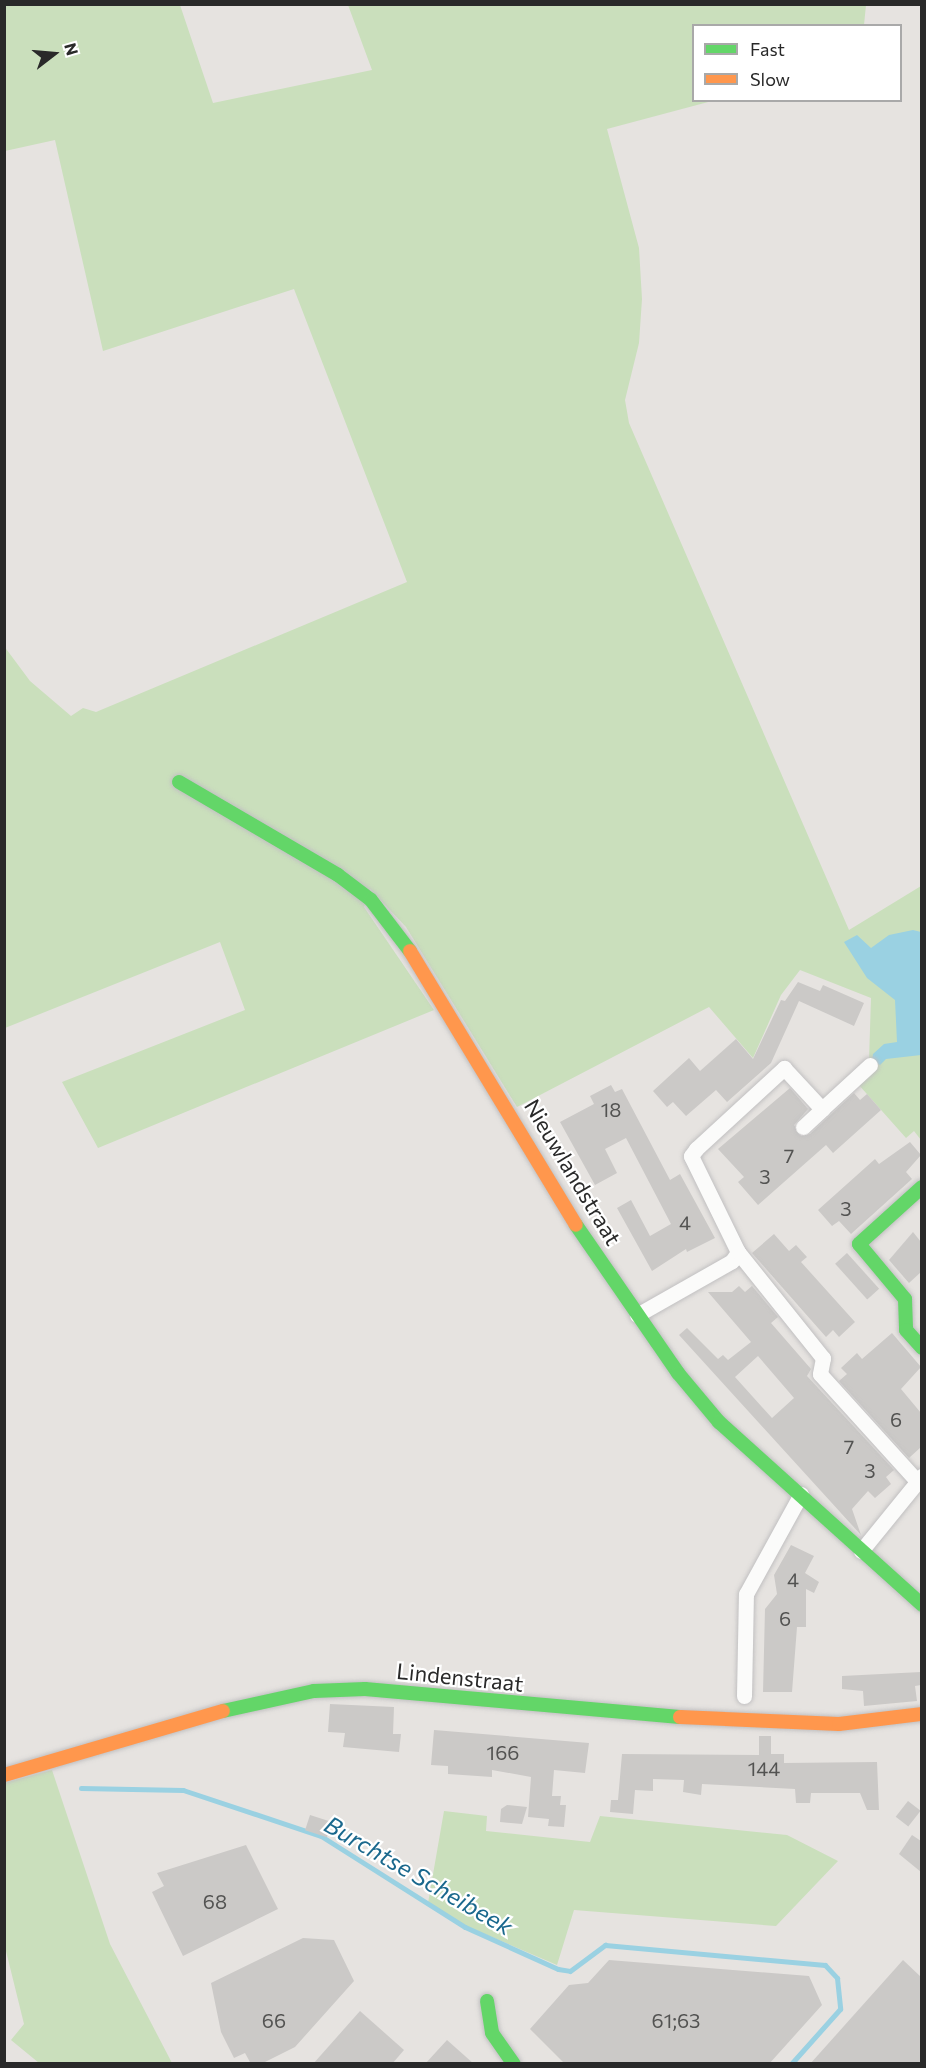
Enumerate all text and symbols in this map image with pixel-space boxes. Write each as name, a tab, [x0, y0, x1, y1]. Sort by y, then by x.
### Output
north arrow	[24, 24, 84, 84]
legend	[692, 24, 902, 102]
text: Fast	[750, 38, 785, 60]
text: N	[61, 41, 83, 57]
text: Slow	[750, 68, 790, 90]
street label: Nieuwlandstraat	[519, 1094, 627, 1250]
house number: 18	[601, 1097, 621, 1121]
house number: 7	[784, 1143, 794, 1167]
house number: 3	[759, 1164, 771, 1188]
house number: 3	[840, 1196, 852, 1220]
house number: 4	[679, 1210, 691, 1234]
house number: 6	[890, 1407, 902, 1431]
house number: 7	[844, 1434, 854, 1458]
house number: 3	[864, 1458, 876, 1482]
house number: 4	[787, 1567, 799, 1591]
house number: 6	[779, 1606, 791, 1630]
street label: Lindenstraat	[395, 1657, 525, 1697]
house number: 166	[487, 1740, 519, 1764]
house number: 144	[748, 1756, 780, 1780]
water label: Burchtse Scheibeek	[320, 1809, 518, 1941]
house number: 68	[203, 1889, 227, 1913]
house number: 66	[262, 2008, 286, 2032]
house number: 61;63	[652, 2008, 700, 2032]

